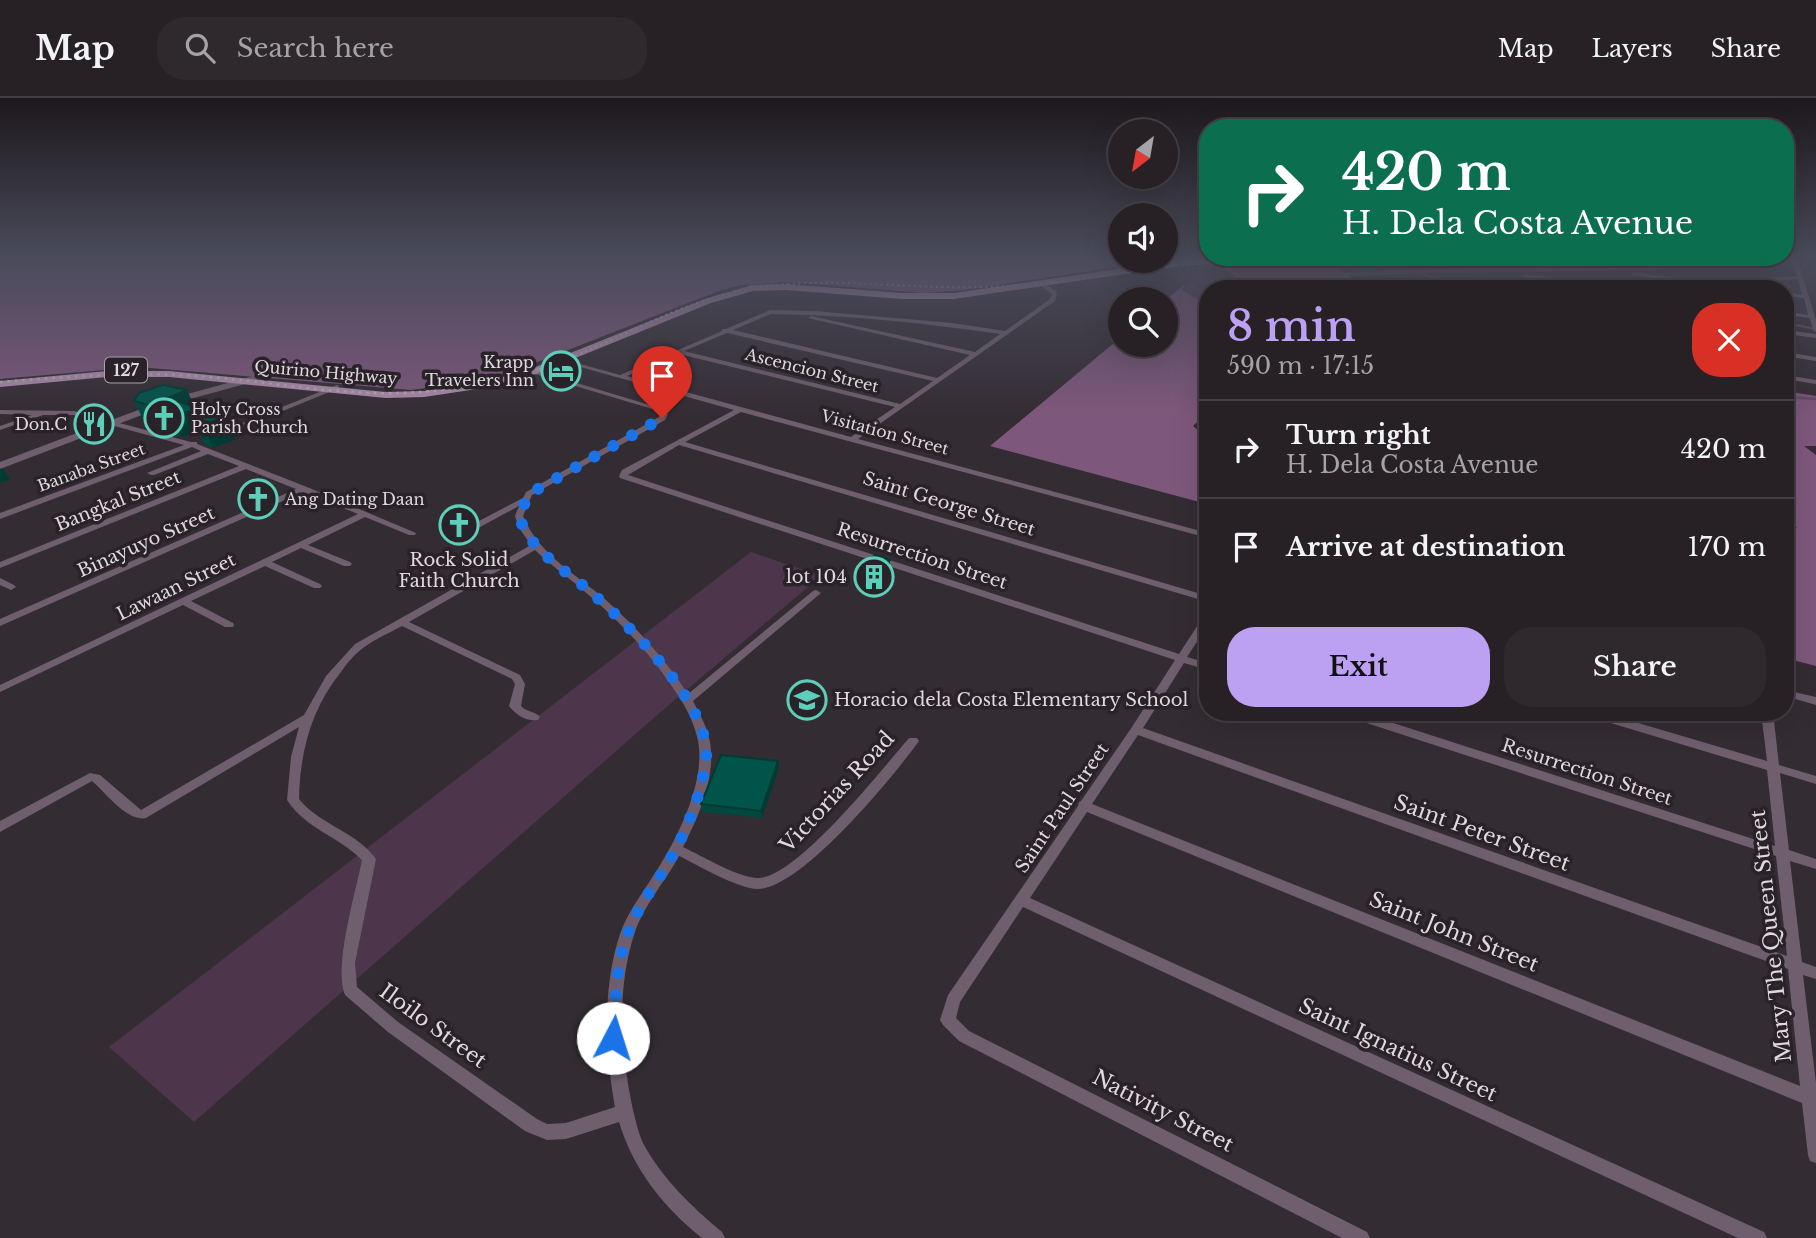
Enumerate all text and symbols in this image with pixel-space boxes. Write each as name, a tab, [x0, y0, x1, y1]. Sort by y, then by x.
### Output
search box	[157, 17, 647, 80]
text: Map	[35, 28, 115, 69]
icon: search	[181, 29, 219, 67]
text: Search here	[237, 32, 394, 64]
text: Map	[1498, 34, 1554, 63]
text: Layers	[1592, 34, 1673, 63]
text: Share	[1711, 34, 1781, 63]
north arrow	[1108, 119, 1178, 189]
map controls	[1108, 119, 1178, 357]
text: 420 m	[1342, 142, 1511, 203]
icon: right	[1227, 147, 1318, 238]
button: sound	[1108, 203, 1178, 273]
text: H. Dela Costa Avenue	[1342, 203, 1693, 243]
button: search	[1108, 287, 1178, 357]
text: 8 min	[1227, 300, 1356, 352]
button: close	[1692, 303, 1766, 377]
street label: Ascencion Street	[742, 344, 881, 396]
pin	[632, 346, 692, 418]
hotel icon: Krapp Travelers Inn	[540, 350, 582, 392]
place label: Krapp Travelers Inn	[425, 352, 534, 390]
text: 590 m · 17:15	[1227, 352, 1374, 380]
street label: Quirino Highway	[254, 356, 399, 388]
icon: arrive	[643, 357, 681, 395]
road number: 127	[105, 358, 147, 382]
church icon: Holy Cross Parish Church	[143, 397, 185, 439]
place label: Holy Cross Parish Church	[191, 399, 308, 437]
restaurant icon: Don.C	[73, 403, 115, 445]
street label: Visitation Street	[818, 405, 951, 459]
place label: Don.C	[15, 414, 67, 434]
text: Turn right	[1286, 419, 1431, 451]
icon: right	[1227, 430, 1265, 468]
text: 420 m	[1681, 433, 1766, 465]
street label: Banaba Street	[35, 438, 147, 496]
text: H. Dela Costa Avenue	[1286, 451, 1538, 479]
street label: Bangkal Street	[52, 466, 184, 536]
street label: Saint George Street	[860, 467, 1038, 541]
church icon: Ang Dating Daan	[237, 478, 279, 520]
place label: Ang Dating Daan	[284, 489, 425, 509]
street label: Binayuyo Street	[74, 502, 218, 582]
church icon: Rock Solid Faith Church	[438, 504, 480, 546]
street label: Resurrection Street	[834, 518, 1010, 594]
icon: arrive	[1227, 528, 1265, 566]
text: Arrive at destination	[1286, 531, 1566, 563]
text: 170 m	[1687, 531, 1766, 563]
street label: Lawaan Street	[113, 549, 239, 625]
place label: Rock Solid Faith Church	[398, 549, 520, 592]
building icon: lot 104	[853, 556, 895, 598]
place label: lot 104	[786, 566, 847, 588]
button: Exit	[1227, 627, 1490, 707]
button: Share	[1504, 627, 1766, 707]
school or university icon: Horacio dela Costa Elementary School	[786, 679, 828, 721]
place label: Horacio dela Costa Elementary School	[834, 689, 1189, 711]
street label: Victorias Road	[773, 726, 900, 859]
street label: Resurrection Street	[1499, 734, 1675, 810]
street label: Saint Paul Street	[1011, 739, 1114, 877]
street label: Saint Peter Street	[1391, 789, 1574, 877]
street label: Mary The Queen Street	[1745, 808, 1797, 1064]
street label: Saint John Street	[1366, 886, 1543, 978]
street label: Iloilo Street	[374, 978, 492, 1074]
street label: Saint Ignatius Street	[1295, 993, 1501, 1107]
position arrow	[576, 1001, 650, 1075]
street label: Nativity Street	[1088, 1064, 1238, 1158]

